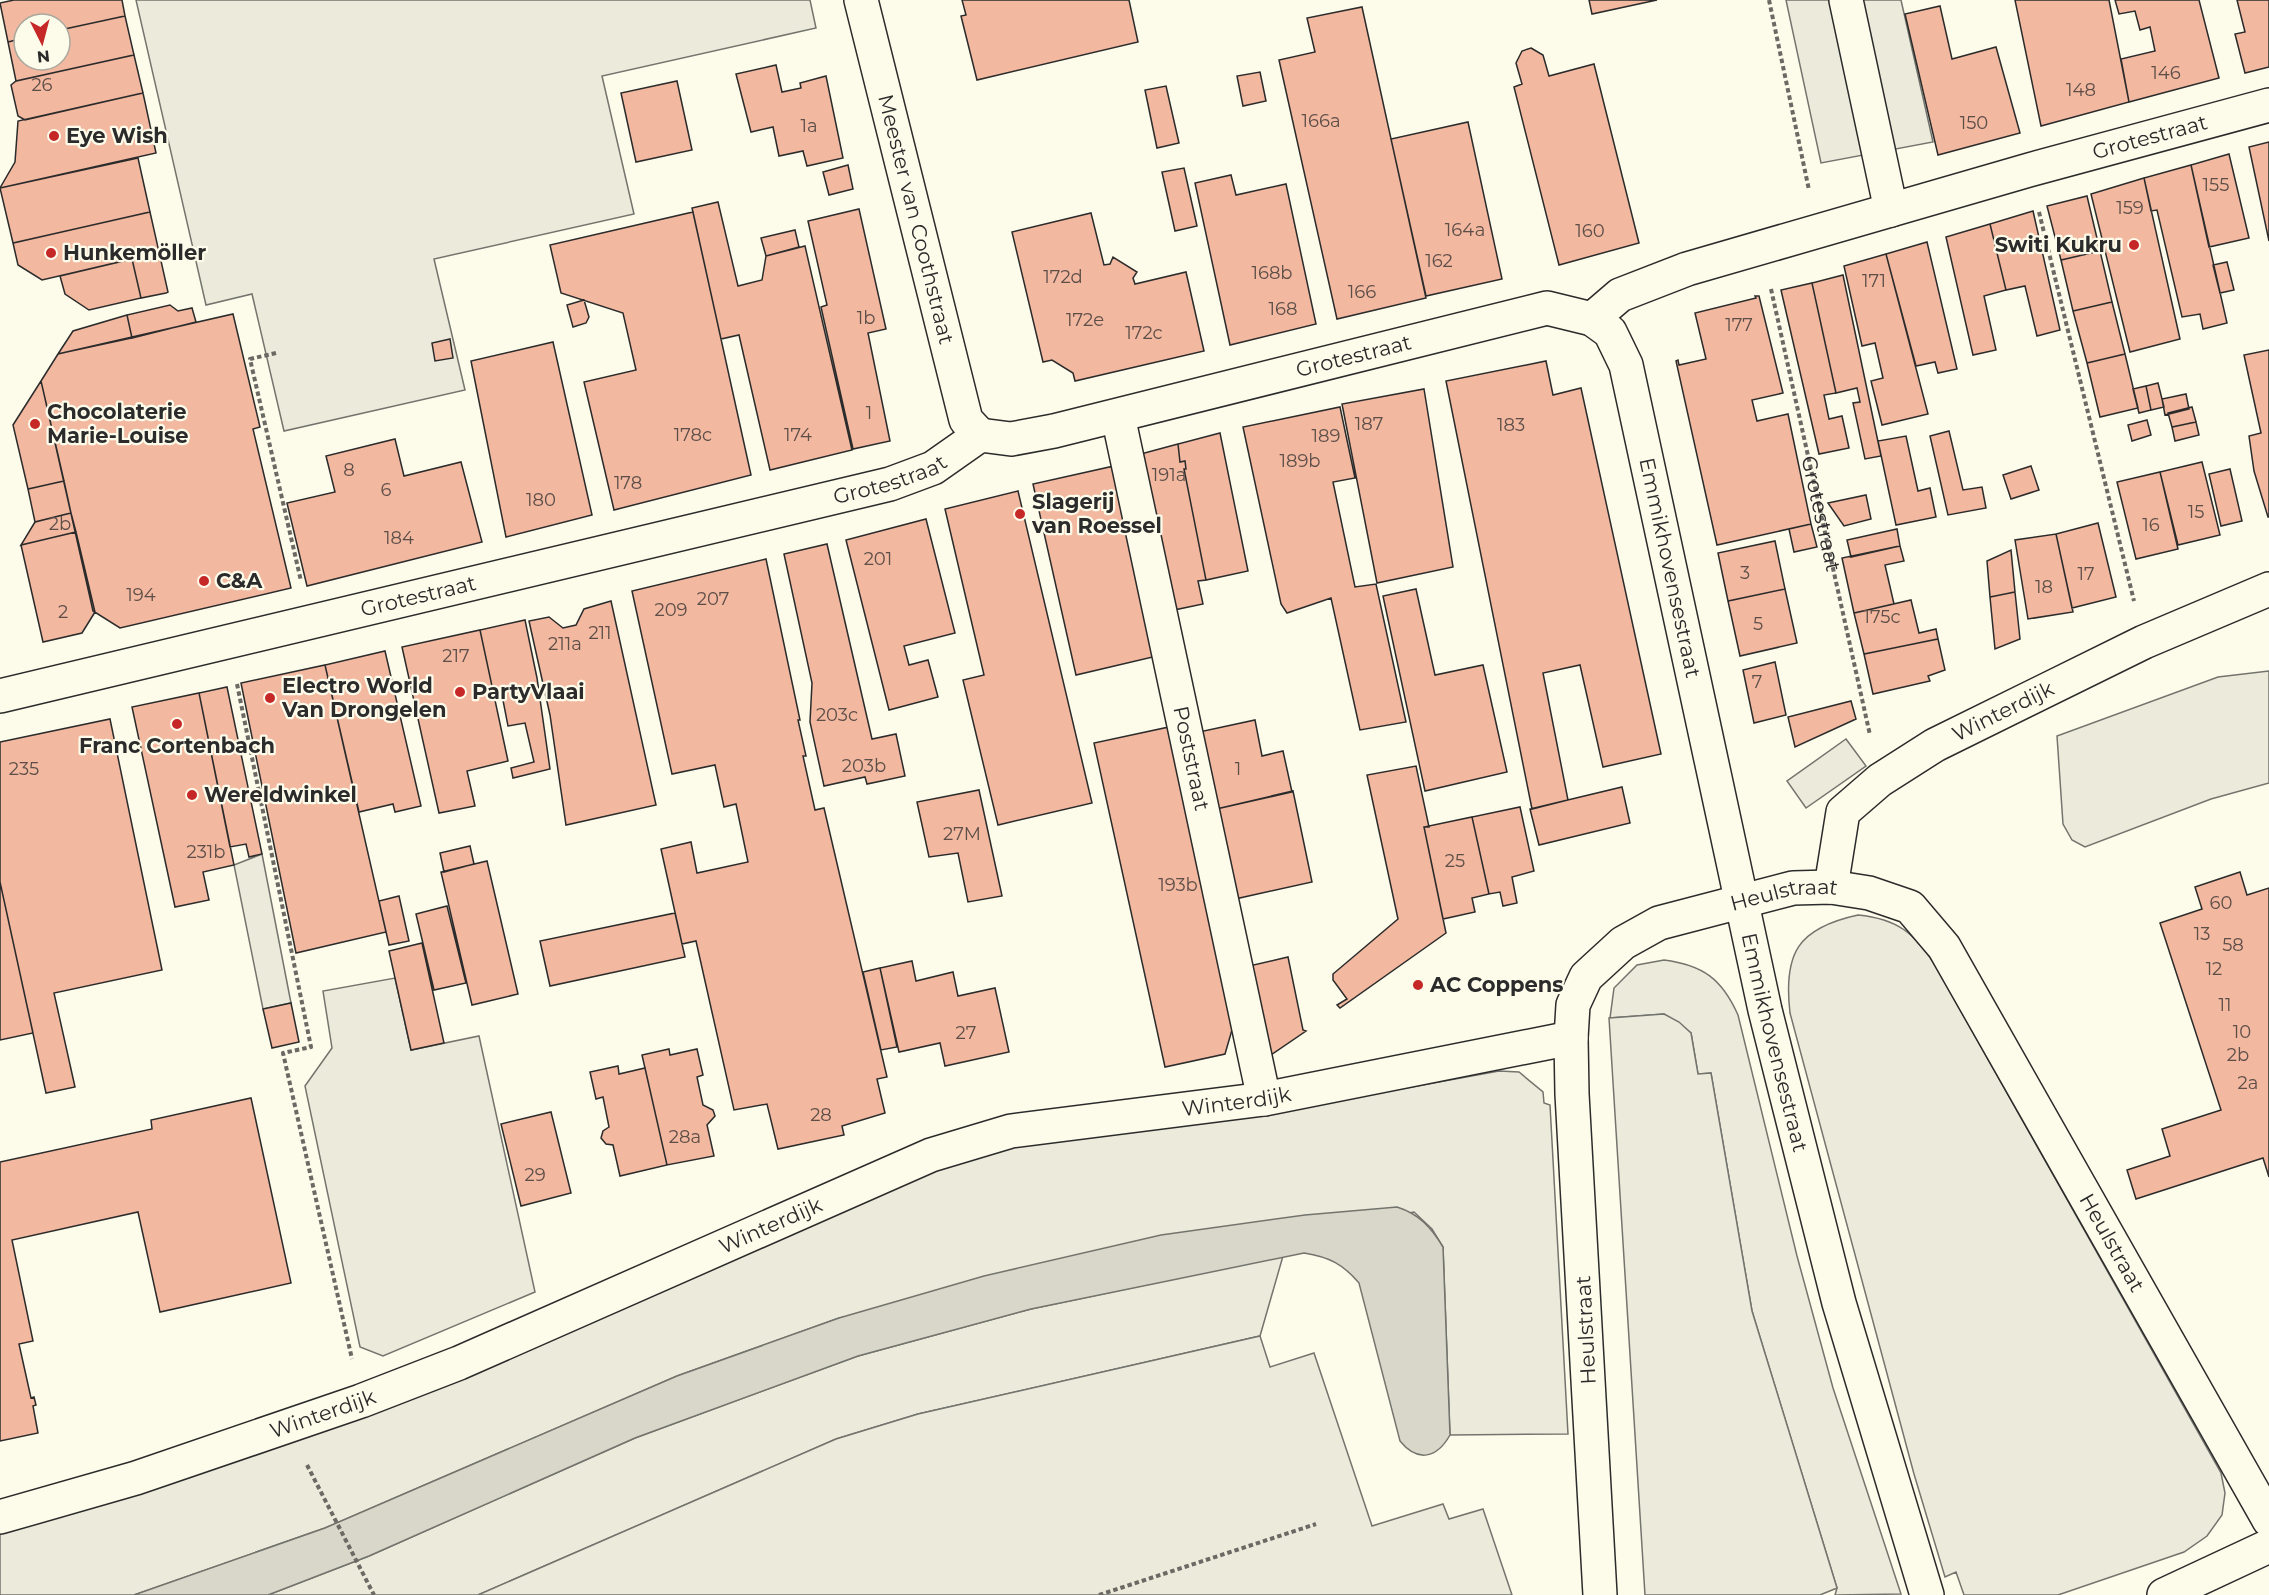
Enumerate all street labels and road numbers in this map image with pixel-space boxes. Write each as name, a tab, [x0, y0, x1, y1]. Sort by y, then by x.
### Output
street label: Meester van Coothstraat	[873, 92, 960, 347]
street label: Grotestraat	[2089, 109, 2210, 164]
street label: Grotestraat	[1293, 329, 1414, 382]
street label: Grotestraat	[831, 449, 952, 509]
street label: Grotestraat	[1796, 453, 1846, 574]
street label: Emmikhovensestraat	[1634, 455, 1706, 680]
street label: Grotestraat	[358, 570, 479, 622]
street label: Winterdijk	[1948, 675, 2058, 747]
street label: Poststraat	[1168, 704, 1215, 813]
street label: Heulstraat	[1728, 874, 1840, 916]
street label: Emmikhovensestraat	[1737, 930, 1813, 1154]
street label: Winterdijk	[1180, 1081, 1294, 1121]
street label: Heulstraat	[2074, 1189, 2150, 1296]
street label: Winterdijk	[715, 1191, 826, 1259]
street label: Heulstraat	[1570, 1275, 1601, 1385]
street label: Winterdijk	[267, 1383, 379, 1443]

